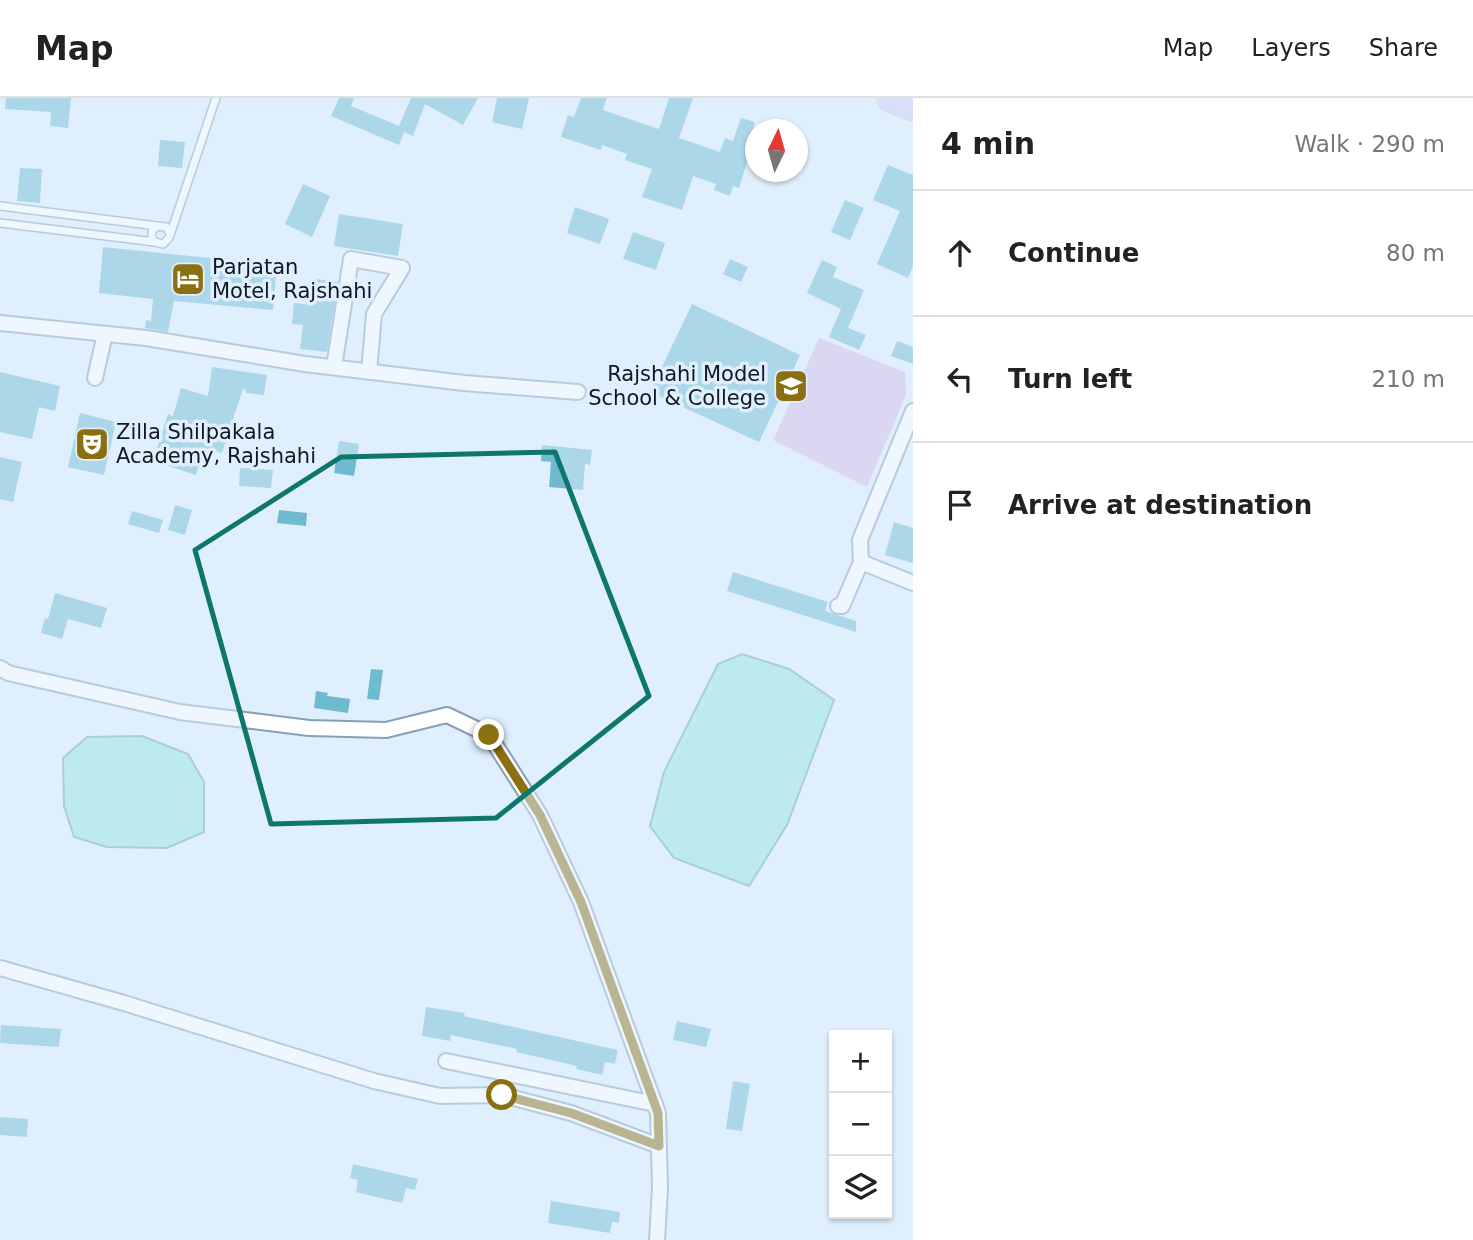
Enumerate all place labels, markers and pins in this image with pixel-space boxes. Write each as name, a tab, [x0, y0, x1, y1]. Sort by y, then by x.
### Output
place label: Parjatan Motel, Rajshahi	[212, 255, 372, 303]
hotel icon: Parjatan Motel, Rajshahi	[169, 260, 207, 298]
place label: Rajshahi Model School & College	[588, 362, 766, 410]
school or university icon: Rajshahi Model School & College	[772, 367, 810, 405]
place label: Zilla Shilpakala Academy, Rajshahi	[116, 420, 316, 468]
theatre icon: Zilla Shilpakala Academy, Rajshahi	[73, 425, 111, 463]

